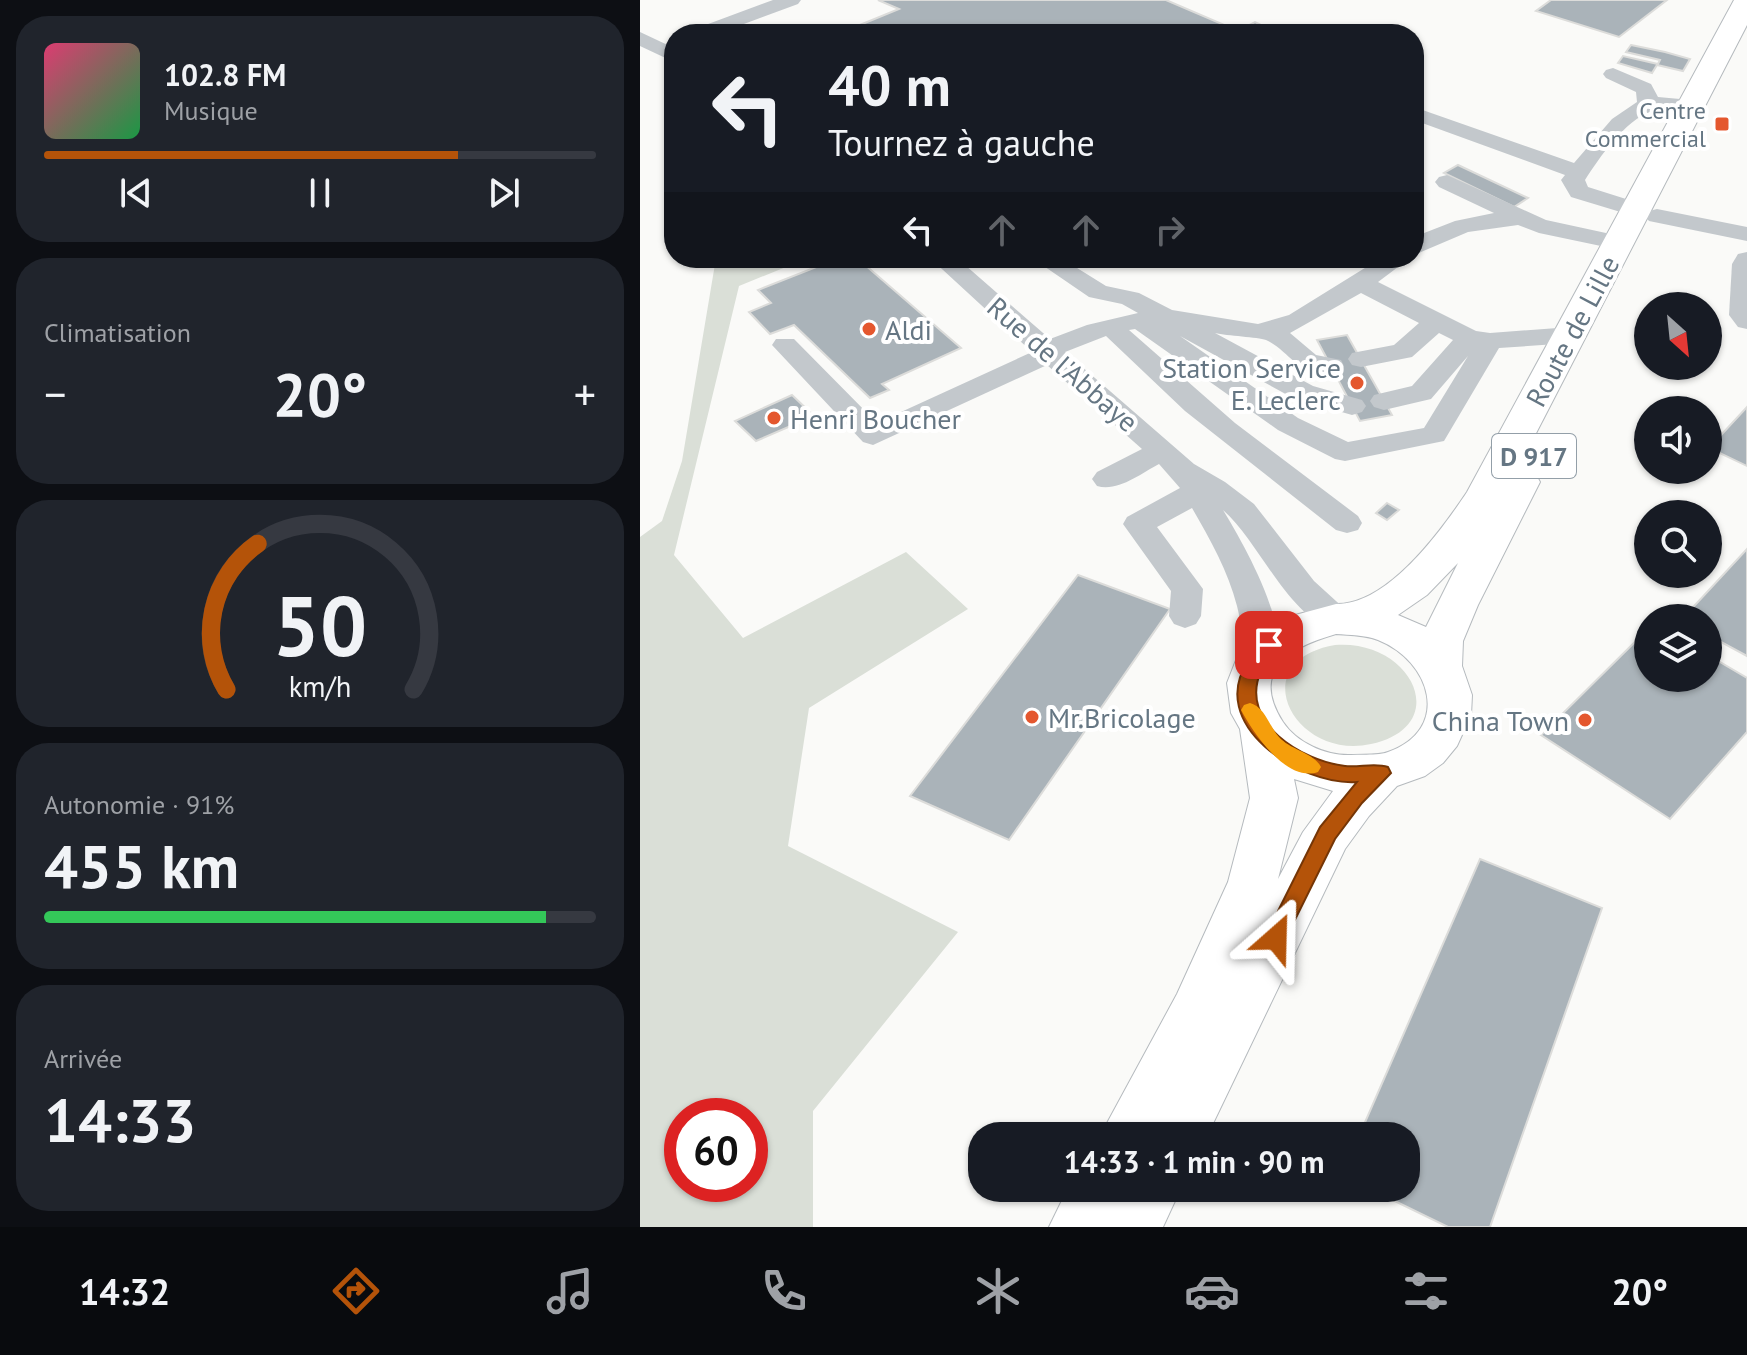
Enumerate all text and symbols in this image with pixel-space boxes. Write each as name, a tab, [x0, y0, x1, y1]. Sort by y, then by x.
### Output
text: 40 m	[828, 49, 951, 121]
text: 102.8 FM	[164, 55, 286, 94]
icon: left	[696, 56, 800, 160]
text: Musique	[164, 94, 258, 127]
place label: Centre Commercial	[1585, 95, 1706, 154]
marker: Centre Commercial	[1713, 115, 1731, 133]
text: Tournez à gauche	[828, 119, 1095, 166]
icon: previous	[114, 171, 158, 215]
icon: pause	[298, 171, 342, 215]
icon: next	[482, 171, 526, 215]
icon: left	[896, 208, 940, 252]
icon: ahead	[980, 208, 1024, 252]
icon: ahead	[1064, 208, 1108, 252]
icon: right	[1148, 208, 1192, 252]
street label: Route de Lille	[1517, 249, 1627, 413]
street label: Rue de l'Abbaye	[980, 288, 1146, 440]
north arrow	[1634, 292, 1722, 380]
map controls	[1634, 292, 1722, 692]
place label: Aldi	[885, 311, 932, 348]
text: Climatisation	[44, 316, 191, 349]
marker: Aldi	[860, 320, 878, 338]
place label: Station Service E. Leclerc	[1162, 349, 1341, 418]
text: 20°	[273, 355, 367, 433]
text: −	[44, 365, 66, 422]
text: +	[574, 365, 596, 422]
marker: Station Service E. Leclerc	[1348, 374, 1366, 392]
button: sound	[1634, 396, 1722, 484]
place label: Henri Boucher	[790, 400, 961, 437]
marker: Henri Boucher	[765, 409, 783, 427]
road number: D 917	[1492, 434, 1576, 478]
button: search	[1634, 500, 1722, 588]
text: 50	[273, 570, 367, 678]
button: layers	[1634, 604, 1722, 692]
pin	[1235, 611, 1303, 679]
icon: arrive	[1247, 623, 1291, 667]
text: km/h	[289, 668, 351, 705]
place label: Mr.Bricolage	[1048, 699, 1196, 736]
place label: China Town	[1432, 702, 1569, 739]
marker: Mr.Bricolage	[1023, 708, 1041, 726]
marker: China Town	[1576, 711, 1594, 729]
text: Autonomie · 91%	[44, 788, 234, 821]
text: 455 km	[44, 827, 239, 905]
position arrow	[1234, 896, 1318, 980]
text: Arrivée	[44, 1042, 122, 1075]
text: 14:33	[44, 1081, 196, 1159]
speed limit sign: 60	[664, 1098, 768, 1202]
text: 14:33 · 1 min · 90 m	[1064, 1142, 1324, 1181]
icon: directions	[328, 1263, 384, 1319]
icon: music	[542, 1263, 598, 1319]
icon: phone	[756, 1263, 812, 1319]
icon: climate	[970, 1263, 1026, 1319]
icon: car	[1184, 1263, 1240, 1319]
icon: filters	[1398, 1263, 1454, 1319]
text: 14:32	[79, 1268, 170, 1315]
text: 20°	[1611, 1268, 1668, 1315]

